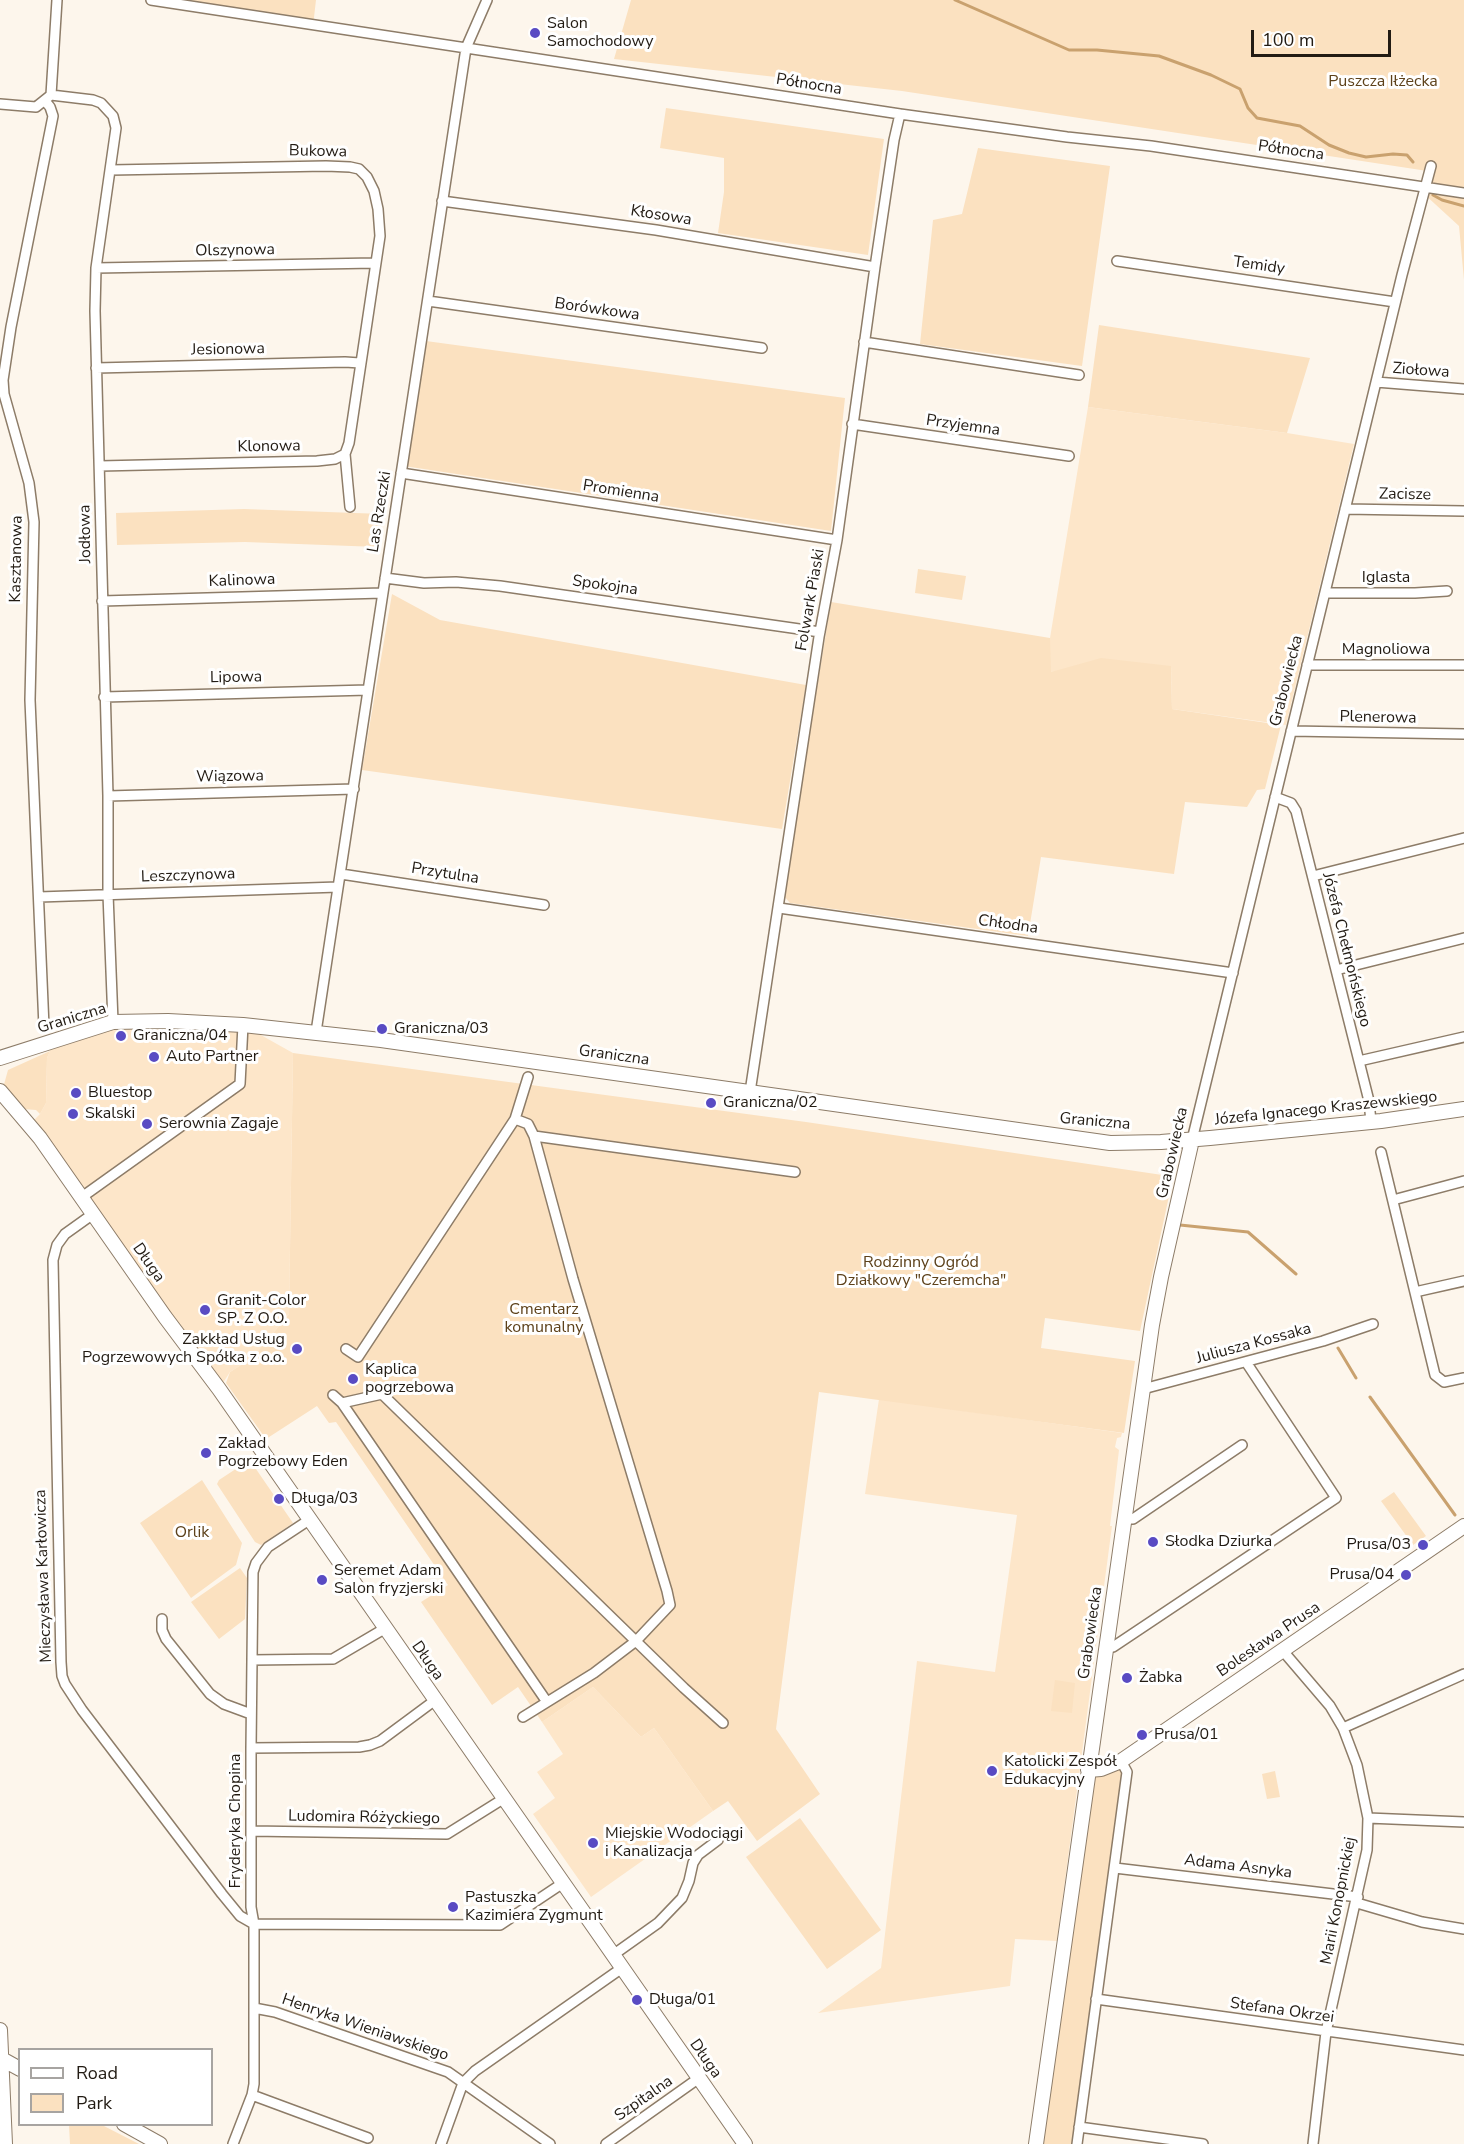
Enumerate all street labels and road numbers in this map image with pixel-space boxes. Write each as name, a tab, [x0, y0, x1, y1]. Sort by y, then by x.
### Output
street label: Północna	[775, 70, 843, 100]
street label: Północna	[1257, 137, 1325, 165]
street label: Bukowa	[289, 142, 347, 162]
street label: Kłosowa	[629, 202, 693, 230]
street label: Olszynowa	[195, 241, 275, 261]
street label: Temidy	[1232, 253, 1286, 279]
street label: Borówkowa	[553, 295, 641, 325]
street label: Jesionowa	[191, 340, 265, 360]
street label: Ziołowa	[1392, 359, 1450, 383]
street label: Przyjemna	[925, 411, 1001, 441]
street label: Klonowa	[237, 437, 301, 457]
street label: Las Rzeczki	[364, 470, 396, 554]
street label: Promienna	[581, 476, 661, 508]
street label: Zacisze	[1379, 485, 1431, 505]
street label: Jodłowa	[76, 505, 96, 563]
street label: Kasztanowa	[7, 515, 27, 603]
street label: Folwark Piaski	[793, 547, 829, 653]
street label: Iglasta	[1362, 568, 1410, 588]
street label: Kalinowa	[208, 570, 276, 592]
street label: Spokojna	[571, 572, 639, 600]
street label: Grabowiecka	[1266, 633, 1308, 729]
street label: Magnoliowa	[1342, 640, 1430, 660]
street label: Lipowa	[210, 668, 262, 688]
street label: Plenerowa	[1339, 708, 1417, 728]
street label: Wiązowa	[196, 767, 264, 787]
street label: Przytulna	[410, 859, 480, 889]
street label: Leszczynowa	[140, 865, 236, 887]
street label: Józefa Chełmońskiego	[1318, 871, 1374, 1029]
street label: Chłodna	[977, 911, 1039, 939]
street label: Graniczna	[35, 999, 109, 1039]
street label: Graniczna	[578, 1042, 650, 1070]
street label: Józefa Ignacego Kraszewskiego	[1214, 1088, 1438, 1130]
street label: Grabowiecka	[1153, 1105, 1193, 1201]
street label: Graniczna	[1059, 1109, 1131, 1135]
street label: Długa	[128, 1240, 168, 1286]
street label: Juliusza Kossaka	[1194, 1319, 1314, 1369]
street label: Mieczysława Karłowicza	[31, 1489, 57, 1663]
street label: Grabowiecka	[1075, 1585, 1107, 1681]
street label: Bolesława Prusa	[1214, 1598, 1324, 1682]
street label: Długa	[407, 1638, 447, 1684]
street label: Fryderyka Chopina	[226, 1753, 246, 1889]
street label: Ludomira Różyckiego	[288, 1807, 440, 1829]
street label: Marii Konopnickiej	[1317, 1836, 1361, 1966]
street label: Adama Asnyka	[1183, 1851, 1293, 1883]
street label: Henryka Wieniawskiego	[279, 1990, 451, 2066]
street label: Stefana Okrzei	[1229, 1994, 1335, 2028]
street label: Długa	[685, 2036, 725, 2082]
street label: Szpitalna	[611, 2072, 677, 2126]

